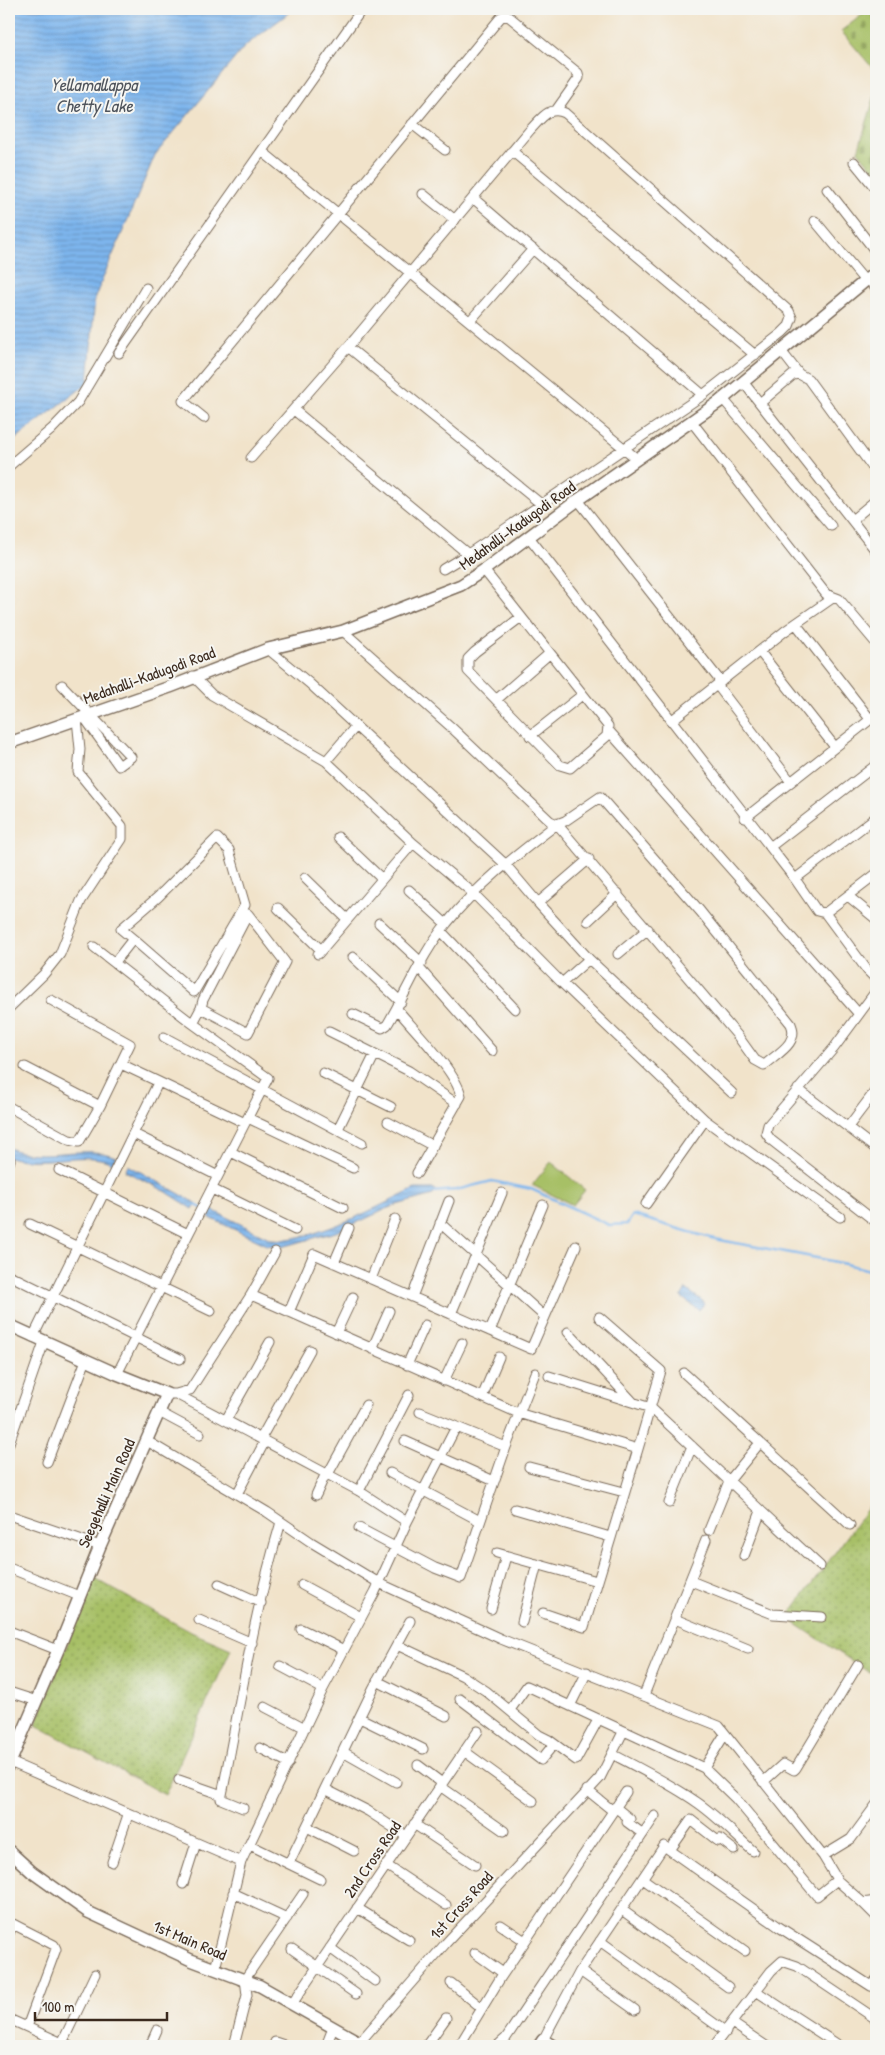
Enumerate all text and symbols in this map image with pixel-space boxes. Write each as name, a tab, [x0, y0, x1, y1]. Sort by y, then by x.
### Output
water label: Yellamallappa Chetty Lake	[51, 72, 139, 118]
street label: Medahalli-Kadugodi Road	[454, 475, 580, 575]
street label: Medahalli-Kadugodi Road	[80, 641, 218, 709]
street label: Seegehalli Main Road	[72, 1435, 140, 1551]
street label: 2nd Cross Road	[338, 1816, 406, 1902]
street label: 1st Cross Road	[424, 1866, 498, 1944]
street label: 1st Main Road	[150, 1915, 230, 1965]
scale bar	[35, 1990, 168, 2022]
text: 100 m	[42, 1996, 75, 2017]

